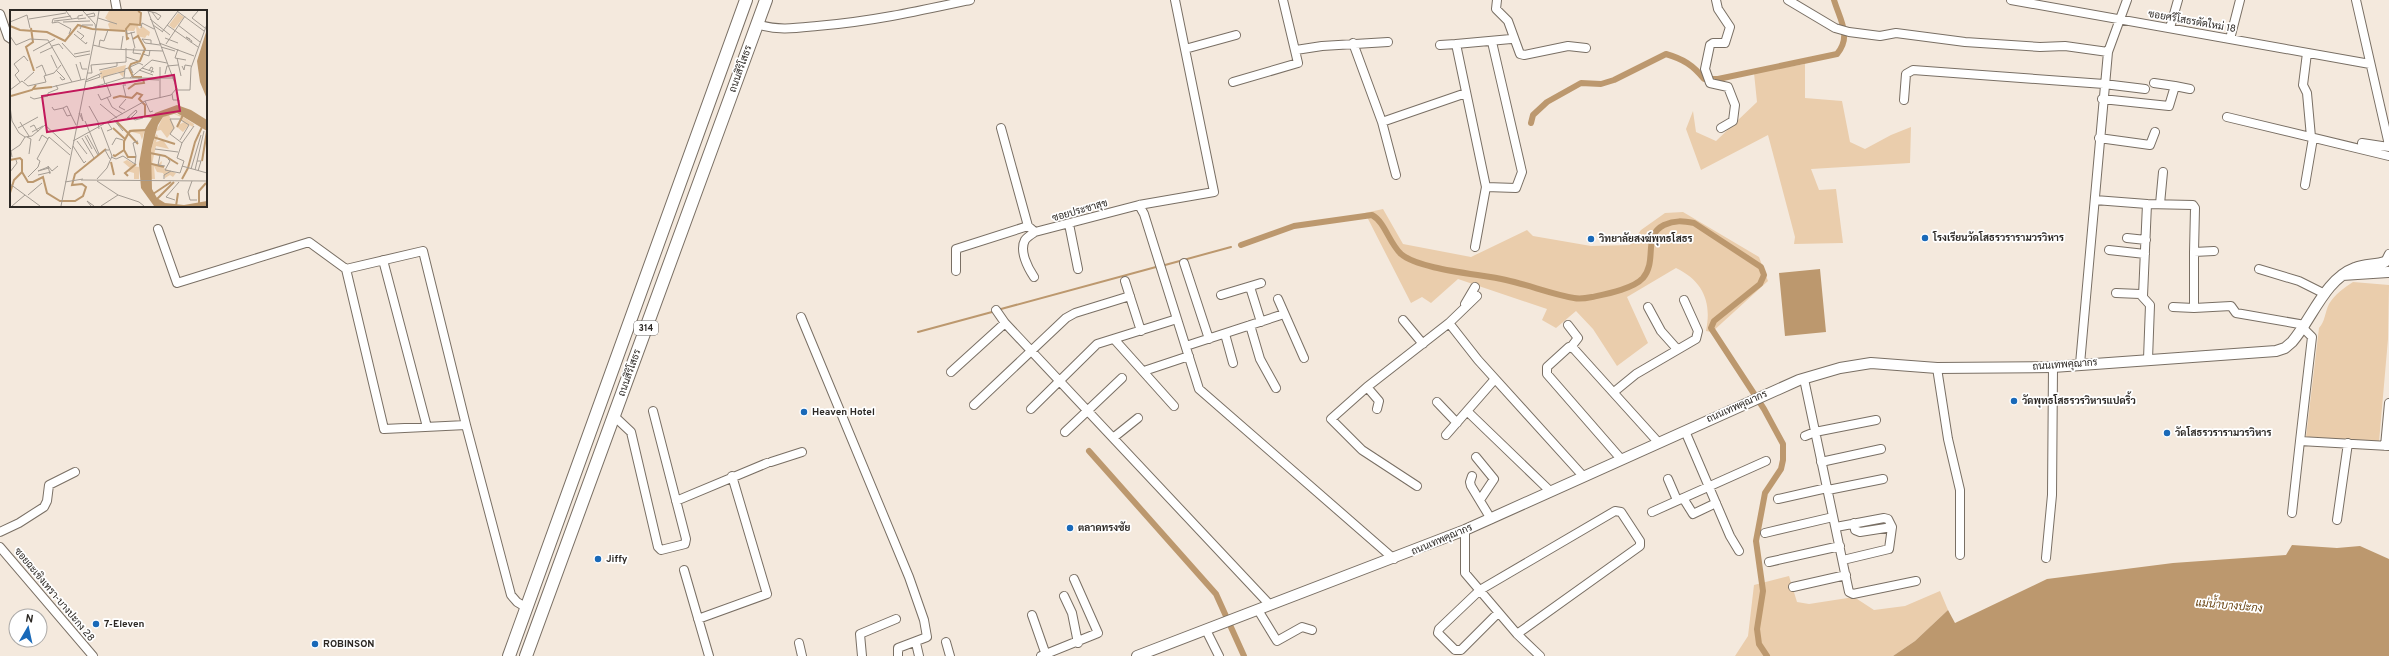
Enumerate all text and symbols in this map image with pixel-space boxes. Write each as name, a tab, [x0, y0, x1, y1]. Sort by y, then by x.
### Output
street label: ซอยศรีโสธรตัดใหม่ 18	[2147, 7, 2237, 36]
inset map	[10, 10, 207, 207]
street label: ถนนสิริโสธร	[726, 43, 756, 94]
street label: ซอยประชาสุข	[1051, 197, 1109, 225]
place label: วิทยาลัยสงฆ์พุทธโสธร	[1598, 231, 1693, 246]
place label: โรงเรียนวัดโสธรวรารามวรวิหาร	[1932, 231, 2064, 245]
marker: โรงเรียนวัดโสธรวรารามวรวิหาร	[1920, 233, 1930, 243]
marker: วิทยาลัยสงฆ์พุทธโสธร	[1586, 234, 1596, 244]
road number: 314	[634, 321, 658, 335]
street label: ถนนสิริโสธร	[615, 347, 645, 398]
street label: ถนนเทพคุณากร	[2032, 356, 2098, 374]
street label: ถนนเทพคุณากร	[1705, 388, 1770, 426]
place label: วัดพุทธโสธรวรวิหารแปดริ้ว	[2022, 391, 2136, 408]
marker: วัดพุทธโสธรวรวิหารแปดริ้ว	[2009, 396, 2019, 406]
place label: Heaven Hotel	[812, 406, 875, 419]
marker: Heaven Hotel	[799, 407, 809, 417]
place label: วัดโสธรวรารามวรวิหาร	[2175, 426, 2271, 440]
marker: วัดโสธรวรารามวรวิหาร	[2162, 428, 2172, 438]
place label: ตลาดทรงชัย	[1078, 521, 1131, 535]
street label: ถนนเทพคุณากร	[1409, 521, 1475, 559]
marker: ตลาดทรงชัย	[1065, 523, 1075, 533]
street label: ซอยฉะเชิงเทรา-บางปะกง 28	[11, 545, 97, 645]
place label: Jiffy	[606, 553, 628, 566]
marker: Jiffy	[593, 554, 603, 564]
water label: แม่น้ำบางปะกง	[2195, 591, 2264, 616]
north arrow	[8, 608, 48, 648]
text: N	[24, 612, 34, 627]
place label: 7-Eleven	[104, 618, 145, 631]
marker: 7-Eleven	[91, 619, 101, 629]
place label: ROBINSON	[323, 638, 375, 651]
marker: ROBINSON	[310, 639, 320, 649]

